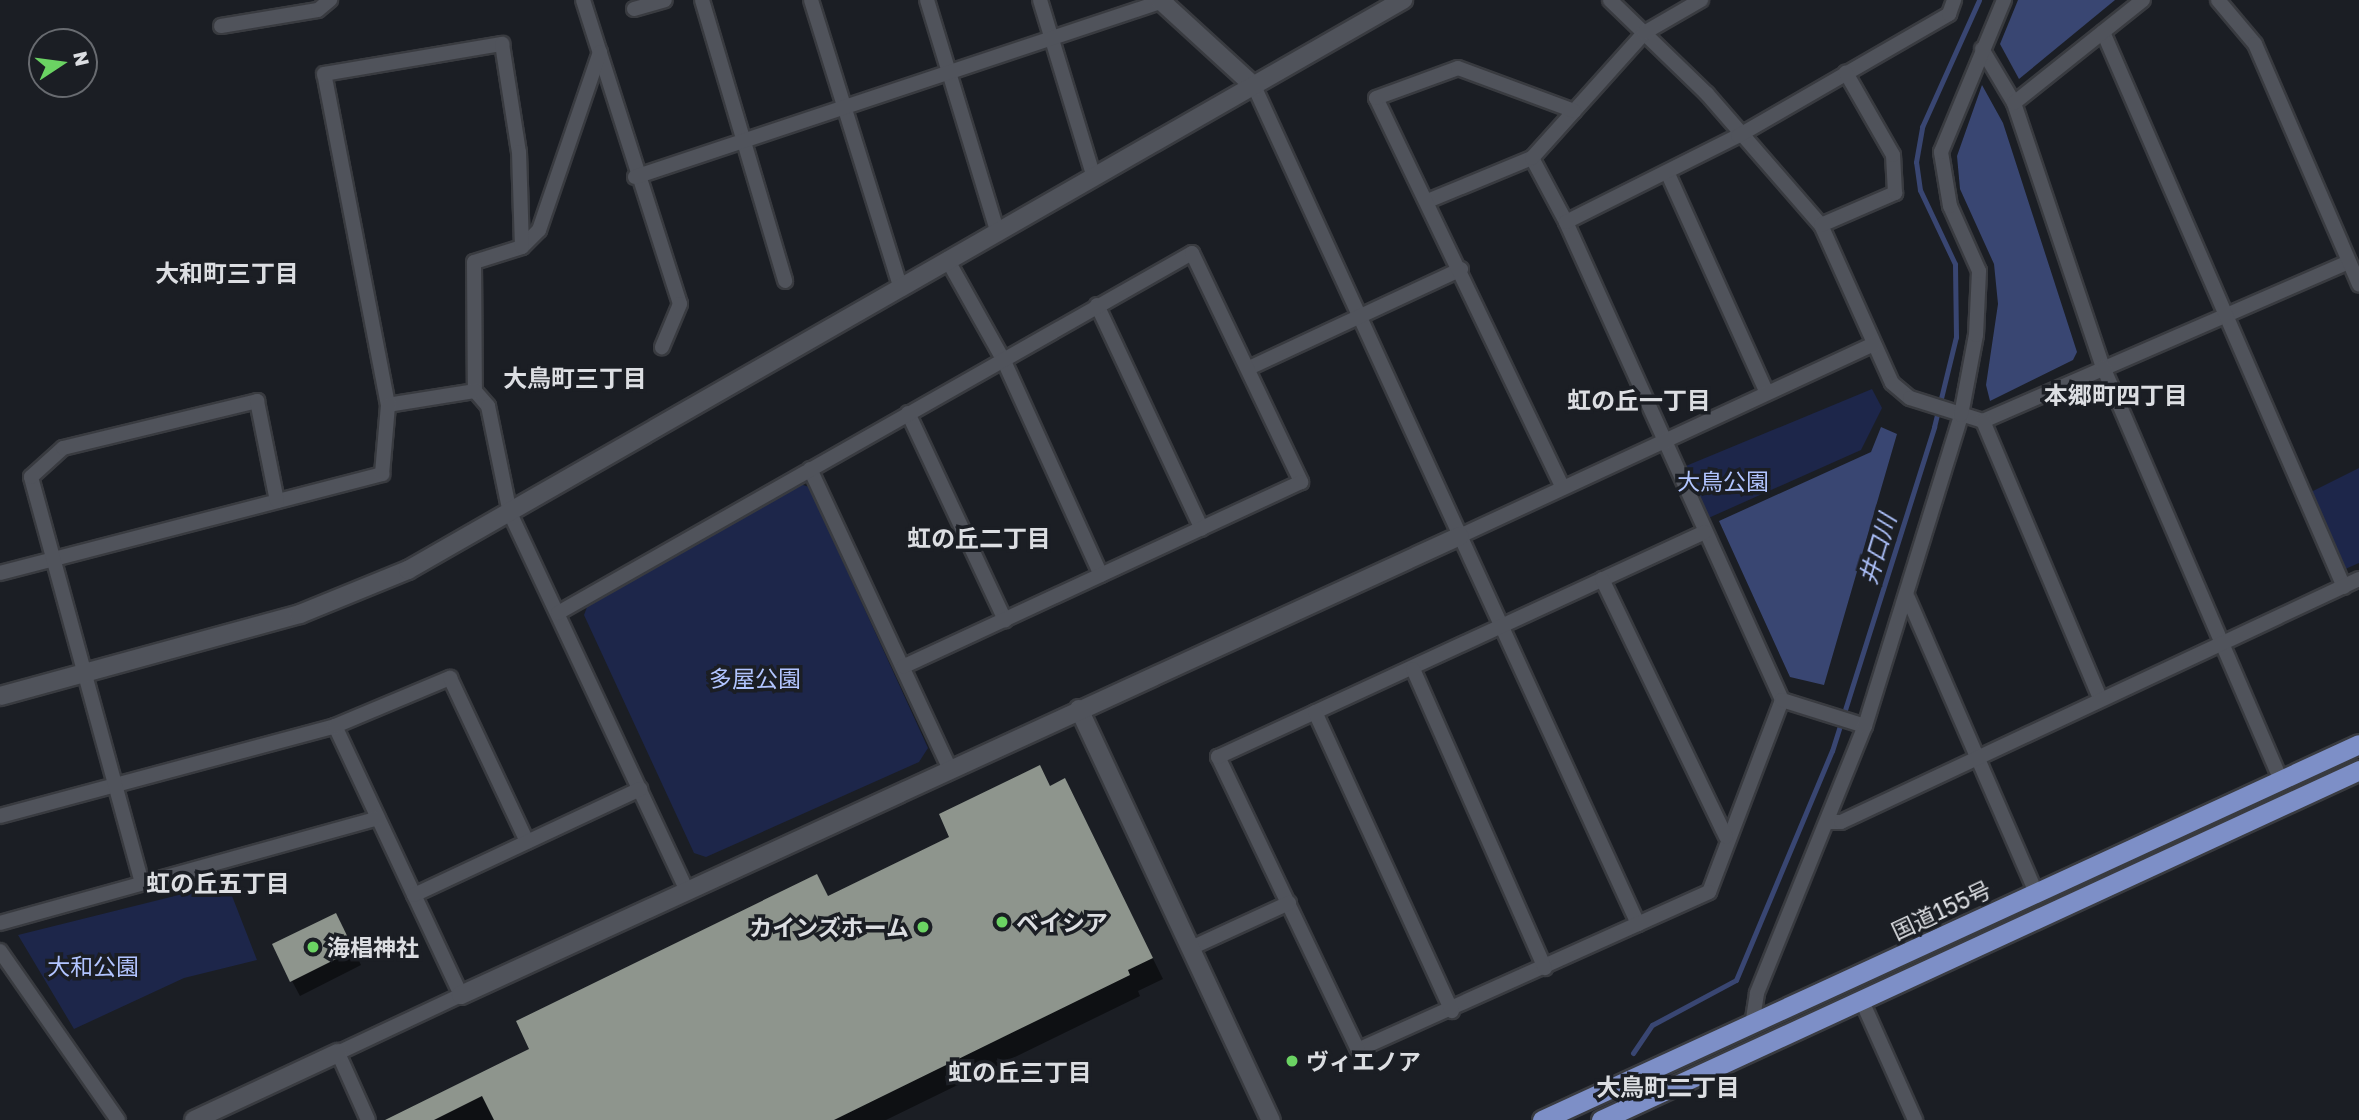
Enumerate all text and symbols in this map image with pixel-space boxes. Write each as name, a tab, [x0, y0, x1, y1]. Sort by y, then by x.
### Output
north arrow	[28, 28, 98, 98]
text: N	[69, 49, 95, 68]
district label: 大和町三丁目	[155, 259, 299, 287]
district label: 大鳥町三丁目	[503, 364, 647, 392]
district label: 本郷町四丁目	[2044, 381, 2188, 409]
district label: 虹の丘一丁目	[1567, 386, 1711, 414]
park label: 大鳥公園	[1677, 467, 1769, 495]
water label: 井口川	[1853, 510, 1901, 588]
district label: 虹の丘二丁目	[907, 524, 1051, 552]
park label: 多屋公園	[709, 664, 801, 692]
district label: 虹の丘五丁目	[146, 869, 290, 897]
street label: 国道155号	[1887, 875, 1995, 945]
place label: ベイシア	[1016, 908, 1108, 936]
place label: カインズホーム	[748, 913, 909, 941]
marker: ベイシア	[994, 914, 1010, 930]
marker: カインズホーム	[915, 919, 931, 935]
place label: 海椙神社	[327, 933, 419, 961]
marker: 海椙神社	[305, 939, 321, 955]
park label: 大和公園	[47, 952, 139, 980]
place label: ヴィエノア	[1306, 1047, 1421, 1075]
marker: ヴィエノア	[1284, 1053, 1300, 1069]
district label: 虹の丘三丁目	[948, 1058, 1092, 1086]
district label: 大鳥町二丁目	[1596, 1073, 1740, 1101]

